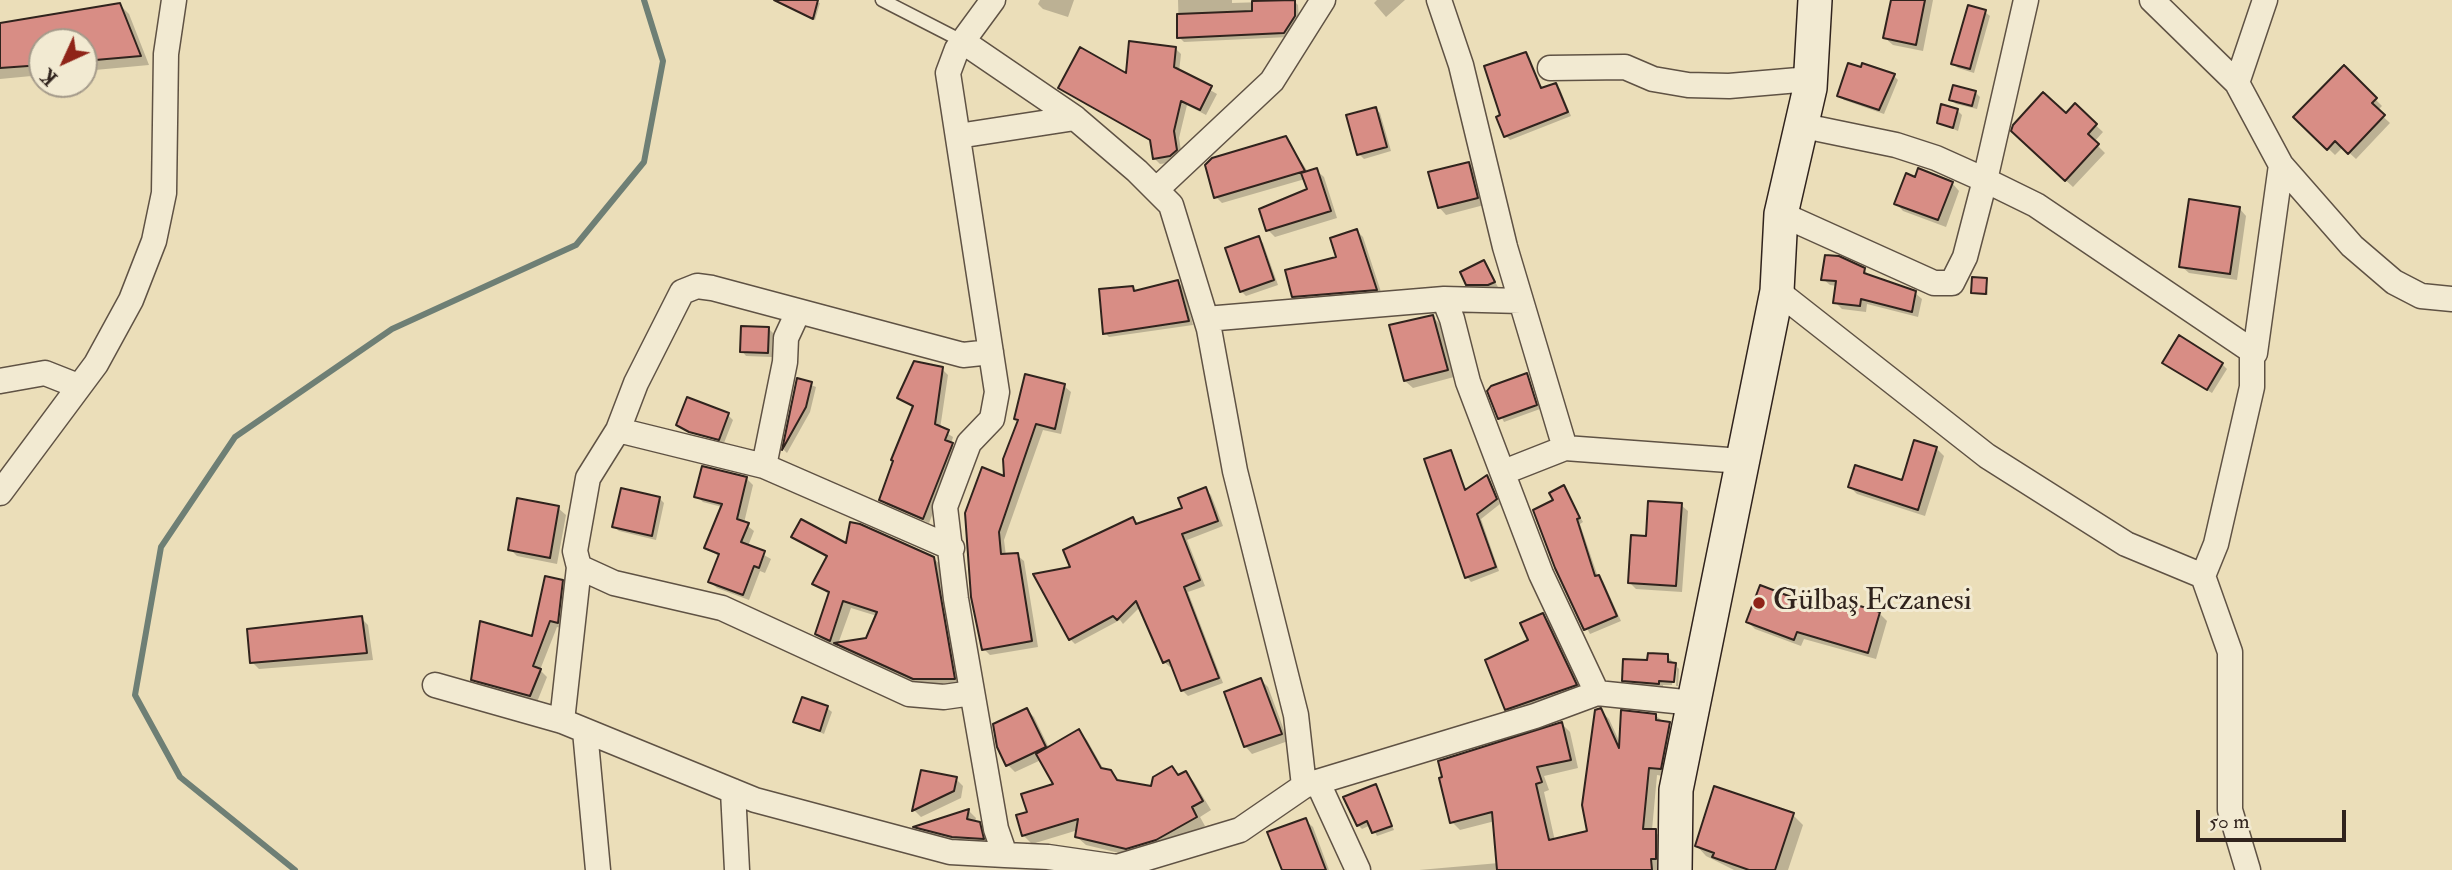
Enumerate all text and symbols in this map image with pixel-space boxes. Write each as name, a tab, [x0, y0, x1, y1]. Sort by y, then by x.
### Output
north arrow	[28, 28, 98, 98]
text: K	[36, 63, 63, 90]
place label: Gülbaş Eczanesi	[1773, 585, 1972, 621]
marker: Gülbaş Eczanesi	[1751, 595, 1767, 611]
scale bar	[2200, 796, 2350, 840]
text: 50 m	[2209, 808, 2250, 835]

